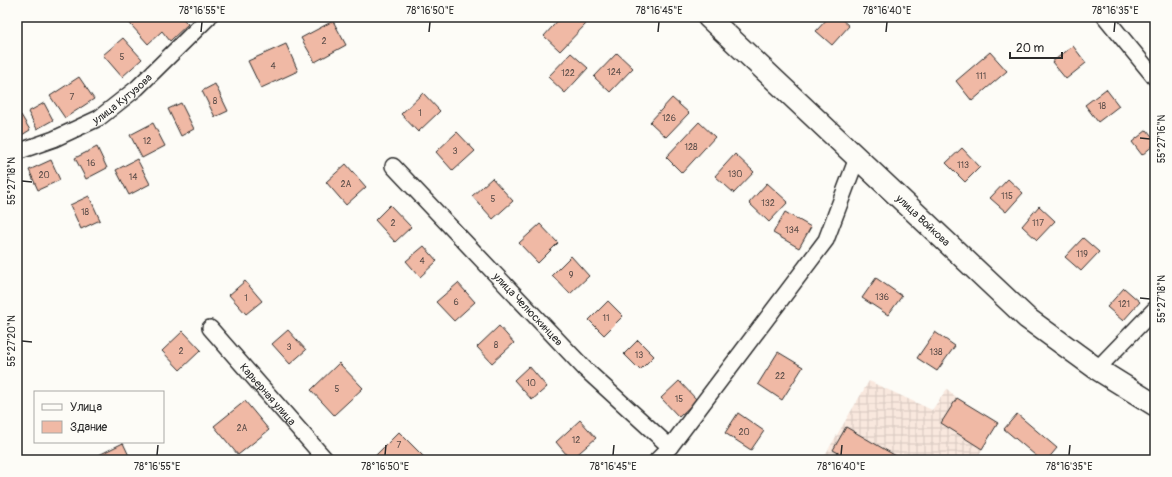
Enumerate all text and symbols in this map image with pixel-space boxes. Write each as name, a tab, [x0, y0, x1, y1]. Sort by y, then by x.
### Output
text: 78°16'55"E	[179, 5, 225, 17]
text: 78°16'50"E	[406, 5, 454, 17]
text: 78°16'45"E	[636, 5, 682, 17]
text: 78°16'40"E	[863, 5, 911, 17]
text: 78°16'35"E	[1092, 5, 1138, 17]
scale bar	[1010, 34, 1062, 60]
house number: 2	[321, 36, 327, 47]
text: 20 m	[1016, 41, 1045, 56]
house number: 5	[120, 52, 125, 63]
house number: 4	[270, 61, 276, 72]
house number: 124	[607, 67, 622, 78]
house number: 122	[561, 68, 575, 79]
street label: улица Кутузова	[90, 71, 154, 127]
house number: 111	[976, 71, 986, 82]
house number: 7	[70, 92, 75, 103]
house number: 8	[213, 96, 218, 107]
house number: 18	[1098, 101, 1106, 112]
house number: 1	[418, 108, 422, 119]
house number: 126	[662, 113, 676, 124]
text: 55°27'16"N	[1156, 114, 1168, 163]
house number: 12	[143, 136, 151, 147]
house number: 128	[684, 142, 698, 153]
house number: 3	[452, 146, 458, 157]
text: 55°27'18"N	[6, 157, 18, 205]
house number: 16	[87, 158, 95, 169]
house number: 113	[957, 160, 969, 171]
house number: 130	[728, 169, 742, 180]
house number: 20	[38, 170, 50, 181]
house number: 14	[129, 172, 138, 183]
house number: 2А	[341, 179, 352, 190]
street label: улица Войкова	[893, 191, 953, 249]
house number: 115	[1001, 191, 1013, 202]
house number: 5	[491, 194, 496, 205]
house number: 132	[761, 198, 775, 209]
house number: 18	[81, 207, 89, 218]
house number: 2	[390, 218, 396, 229]
house number: 117	[1032, 218, 1044, 229]
house number: 134	[785, 225, 800, 236]
house number: 119	[1076, 249, 1088, 260]
house number: 4	[419, 256, 425, 267]
street label: улица Челюскинцев	[490, 269, 566, 348]
house number: 9	[569, 270, 574, 281]
text: 55°27'18"N	[1156, 275, 1168, 323]
house number: 136	[875, 292, 889, 303]
house number: 1	[244, 293, 248, 304]
house number: 6	[453, 297, 459, 308]
house number: 121	[1118, 299, 1130, 310]
house number: 11	[602, 313, 610, 324]
text: 55°27'20"N	[6, 315, 18, 367]
house number: 8	[494, 340, 499, 351]
house number: 3	[286, 342, 292, 353]
house number: 2	[178, 346, 184, 357]
house number: 138	[929, 347, 943, 358]
house number: 13	[635, 350, 643, 361]
street label: Карьерная улица	[237, 361, 299, 428]
house number: 22	[775, 371, 785, 382]
house number: 10	[526, 378, 536, 389]
house number: 5	[335, 384, 340, 395]
legend	[34, 391, 164, 443]
house number: 15	[675, 394, 683, 405]
text: Улица	[70, 400, 102, 415]
text: Здание	[70, 420, 107, 435]
house number: 2А	[237, 423, 248, 434]
house number: 20	[738, 427, 750, 438]
house number: 12	[572, 435, 580, 446]
house number: 7	[397, 440, 402, 451]
text: 78°16'55"E	[134, 461, 180, 473]
text: 78°16'50"E	[361, 461, 409, 473]
text: 78°16'45"E	[590, 461, 636, 473]
text: 78°16'40"E	[817, 461, 865, 473]
text: 78°16'35"E	[1046, 461, 1092, 473]

